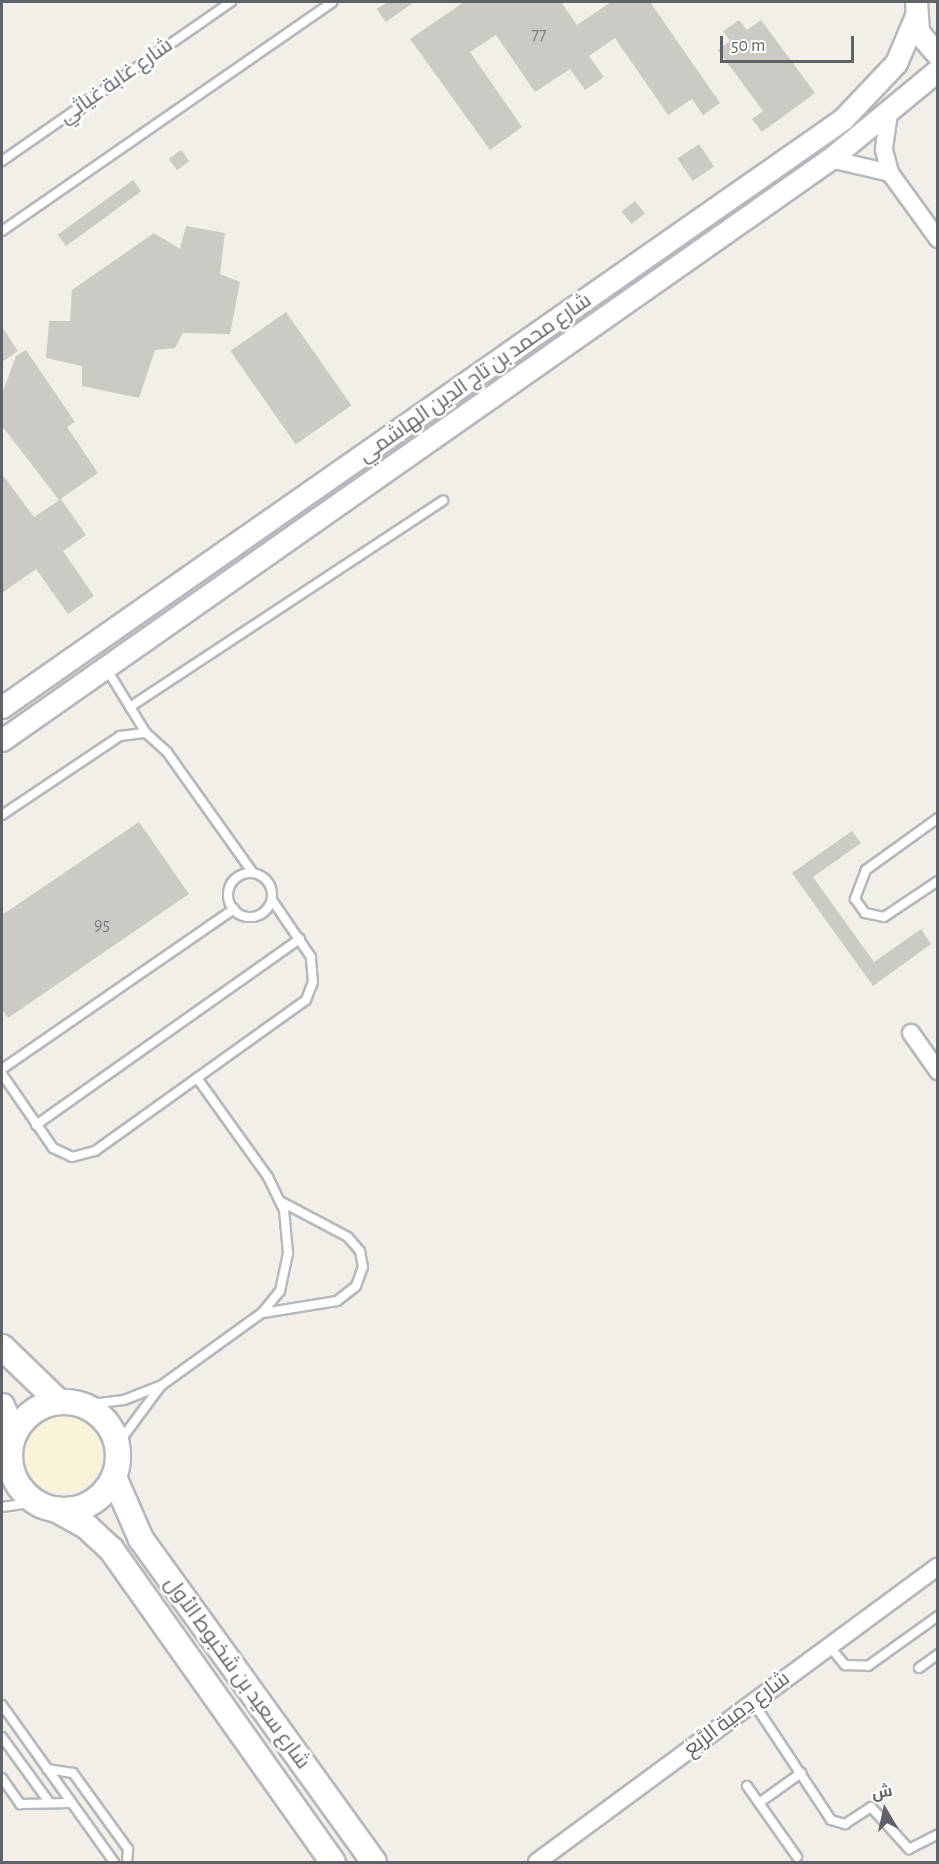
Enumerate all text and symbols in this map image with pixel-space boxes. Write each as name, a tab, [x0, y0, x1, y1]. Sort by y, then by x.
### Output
house number: 77	[531, 24, 547, 46]
scale bar	[723, 24, 856, 62]
street label: شارع غابة غيَاثِي	[54, 33, 178, 129]
text: 50 m	[731, 37, 765, 55]
street label: شارع محمد بن تاج الدين الهاشمي	[354, 288, 596, 468]
house number: 95	[94, 914, 110, 936]
street label: شارع سعيد بن شخبوط الأول	[159, 1572, 315, 1774]
street label: شارع دِمية الرَّبع	[679, 1666, 795, 1762]
north arrow	[855, 1780, 915, 1840]
text: ش	[871, 1783, 894, 1802]

